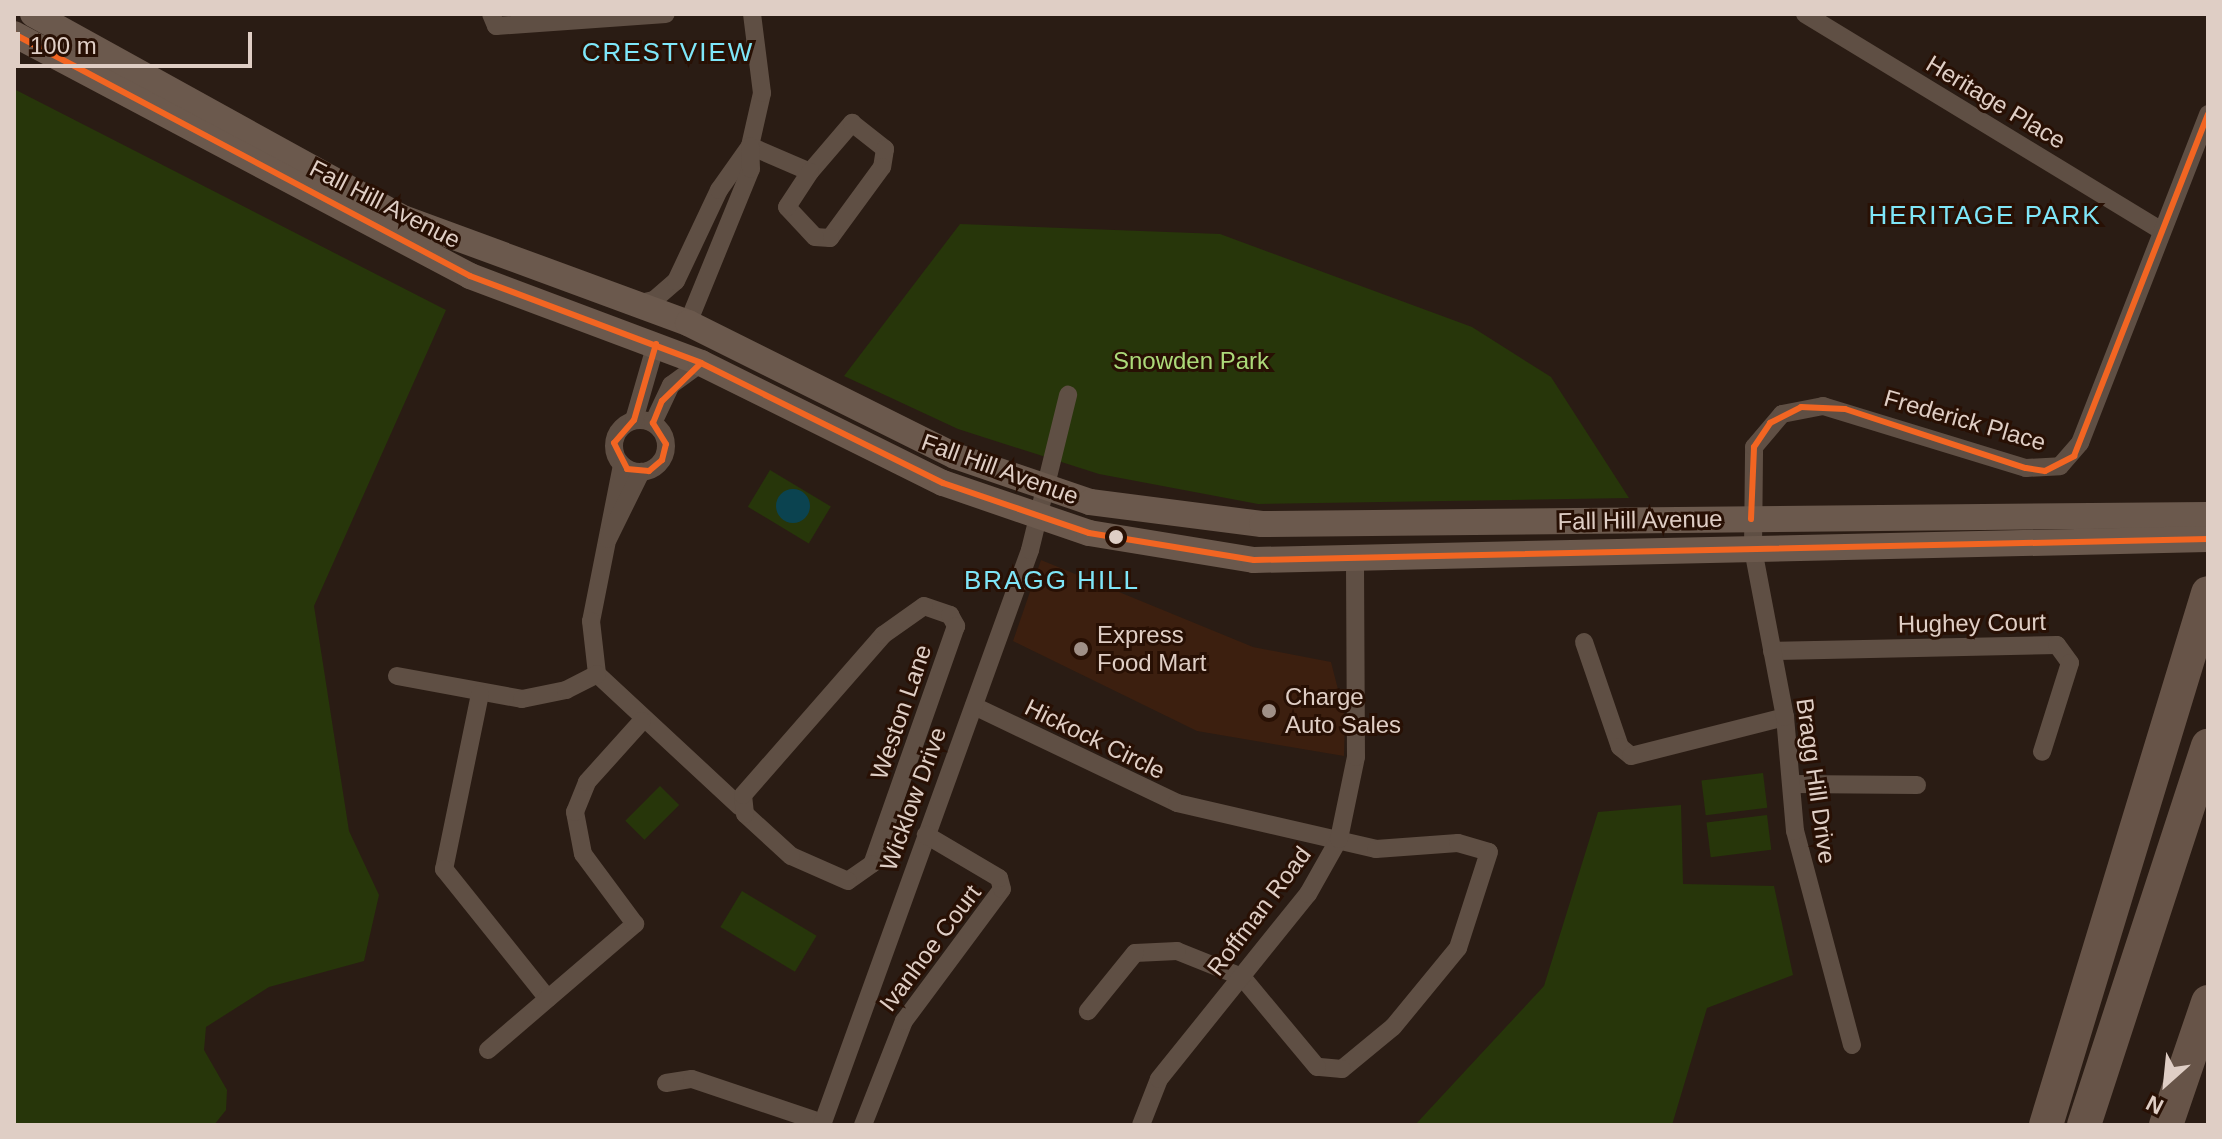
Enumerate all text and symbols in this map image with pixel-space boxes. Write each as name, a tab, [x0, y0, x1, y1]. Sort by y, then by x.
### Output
scale bar	[20, 16, 256, 66]
text: 100 m	[30, 32, 97, 59]
district label: CRESTVIEW	[582, 37, 754, 69]
street label: Heritage Place	[1921, 49, 2071, 155]
street label: Fall Hill Avenue	[304, 153, 466, 255]
district label: HERITAGE PARK	[1868, 200, 2102, 232]
park label: Snowden Park	[1113, 347, 1269, 375]
street label: Frederick Place	[1881, 383, 2049, 457]
street label: Fall Hill Avenue	[917, 427, 1083, 511]
street label: Fall Hill Avenue	[1557, 504, 1723, 536]
unlabelled marker	[1108, 529, 1124, 545]
district label: BRAGG HILL	[964, 565, 1140, 597]
street label: Hughey Court	[1898, 607, 2046, 639]
place label: Express Food Mart	[1097, 621, 1206, 677]
marker: Express Food Mart	[1072, 640, 1090, 658]
street label: Weston Lane	[864, 641, 938, 783]
place label: Charge Auto Sales	[1285, 683, 1401, 739]
street label: Hickock Circle	[1020, 693, 1170, 785]
street label: Bragg Hill Drive	[1790, 696, 1842, 866]
marker: Charge Auto Sales	[1260, 702, 1278, 720]
street label: Wicklow Drive	[874, 723, 952, 875]
street label: Roffman Road	[1201, 841, 1317, 981]
street label: Ivanhoe Court	[873, 879, 987, 1017]
north arrow	[2126, 1043, 2206, 1123]
text: N	[2142, 1090, 2168, 1120]

